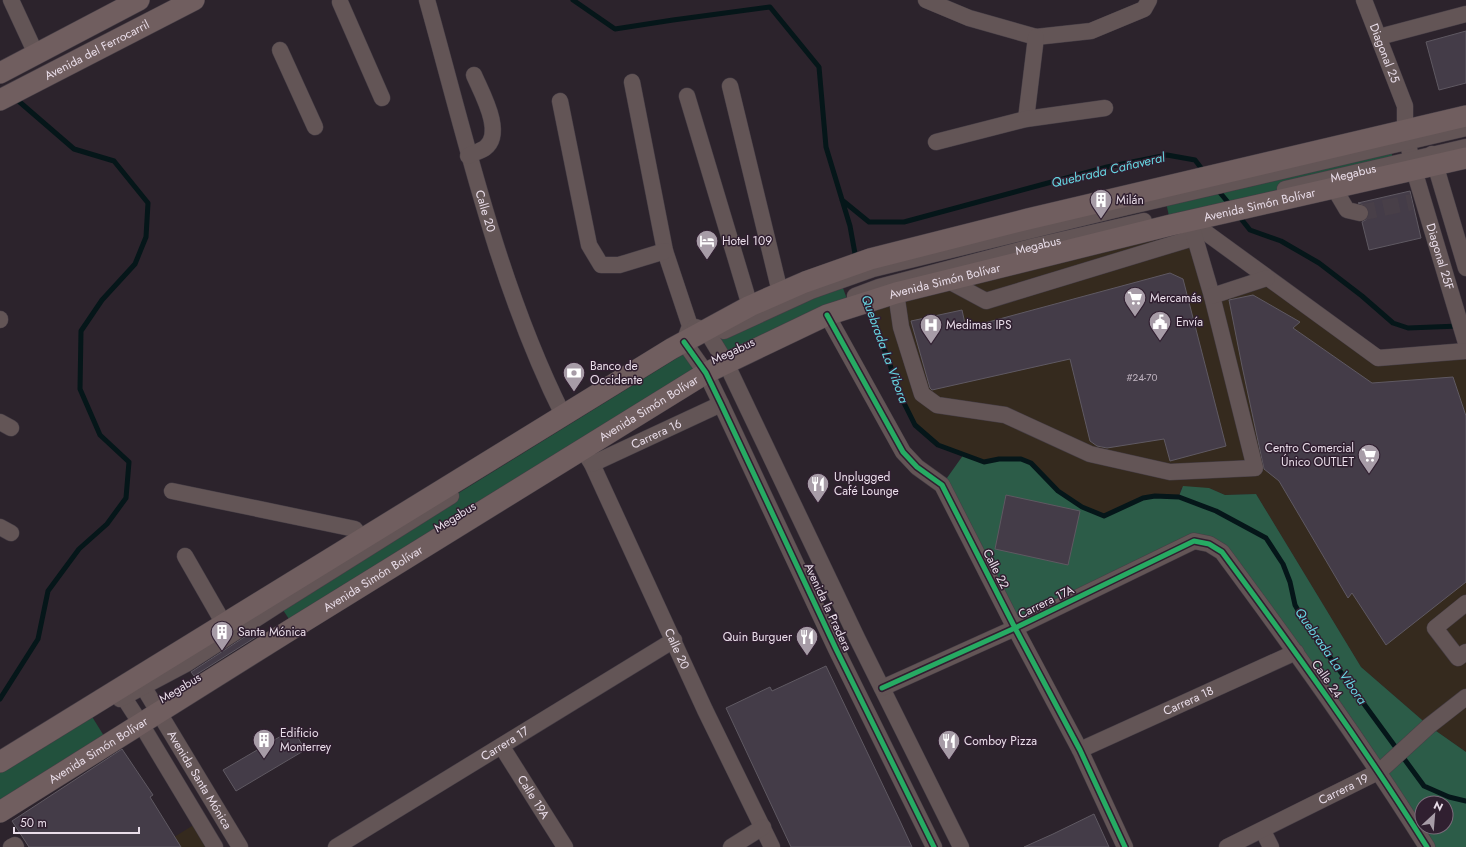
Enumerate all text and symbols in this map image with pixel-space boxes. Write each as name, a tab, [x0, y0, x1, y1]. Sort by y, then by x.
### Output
street label: Avenida del Ferrocarril	[41, 16, 152, 85]
street label: Diagonal 25	[1365, 21, 1404, 86]
water label: Quebrada Cañaveral	[1049, 147, 1168, 192]
street label: Megabus	[1328, 159, 1378, 187]
street label: Avenida Simón Bolívar	[1202, 183, 1318, 226]
building icon: Milán	[1088, 187, 1114, 220]
street label: Calle 20	[471, 188, 500, 234]
place label: Milán	[1116, 191, 1144, 209]
street label: Diagonal 25F	[1422, 221, 1458, 292]
hotel icon: Hotel 109	[694, 228, 720, 261]
street label: Megabus	[1013, 231, 1063, 260]
place label: Hotel 109	[722, 232, 772, 250]
street label: Avenida Simón Bolívar	[887, 258, 1003, 304]
supermarket icon: Mercamás	[1122, 285, 1148, 318]
place label: Mercamás	[1150, 289, 1202, 307]
water label: Quebrada La Vibora	[857, 292, 913, 406]
public building icon: Envía	[1147, 309, 1173, 342]
hospital icon: Medimas IPS	[918, 312, 944, 345]
place label: Envía	[1176, 313, 1203, 331]
place label: Medimas IPS	[946, 316, 1012, 334]
street label: Megabus	[708, 333, 758, 369]
place label: Banco de Occidente	[590, 357, 642, 389]
bank icon: Banco de Occidente	[561, 360, 587, 393]
street label: Avenida Simón Bolívar	[595, 370, 703, 446]
house number: #24-70	[1127, 370, 1157, 385]
street label: Carrera 16	[628, 414, 685, 454]
place label: Centro Comercial Único OUTLET	[1265, 439, 1354, 471]
supermarket icon: Centro Comercial Único OUTLET	[1356, 442, 1382, 475]
place label: Unplugged Café Lounge	[834, 468, 899, 500]
restaurant icon: Unplugged Café Lounge	[805, 471, 831, 504]
street label: Megabus	[431, 497, 480, 537]
street label: Avenida Simón Bolívar	[320, 541, 427, 616]
street label: Calle 22	[978, 546, 1014, 592]
street label: Avenida la Pradera	[800, 560, 856, 654]
street label: Carrera 17A	[1015, 581, 1077, 623]
water label: Quebrada La Vibora	[1291, 604, 1371, 708]
building icon: Santa Mónica	[209, 619, 235, 652]
place label: Santa Mónica	[238, 623, 306, 641]
restaurant icon: Quin Burguer	[794, 624, 820, 657]
street label: Calle 20	[660, 625, 694, 672]
place label: Quin Burguer	[723, 628, 793, 646]
street label: Calle 24	[1307, 656, 1347, 702]
street label: Megabus	[155, 668, 205, 708]
street label: Carrera 18	[1160, 682, 1217, 720]
street label: Avenida Simón Bolívar	[45, 712, 152, 788]
street label: Carrera 17	[477, 722, 533, 765]
place label: Edificio Monterrey	[280, 724, 332, 756]
street label: Avenida Santa Mónica	[163, 727, 236, 833]
building icon: Edificio Monterrey	[251, 727, 277, 760]
restaurant icon: Comboy Pizza	[936, 728, 962, 761]
place label: Comboy Pizza	[964, 732, 1037, 750]
street label: Carrera 19	[1315, 769, 1372, 809]
street label: Calle 19A	[513, 771, 554, 822]
north arrow	[1414, 795, 1454, 835]
text: N	[1431, 797, 1446, 815]
scale bar	[14, 809, 139, 835]
text: 50 m	[20, 814, 47, 832]

